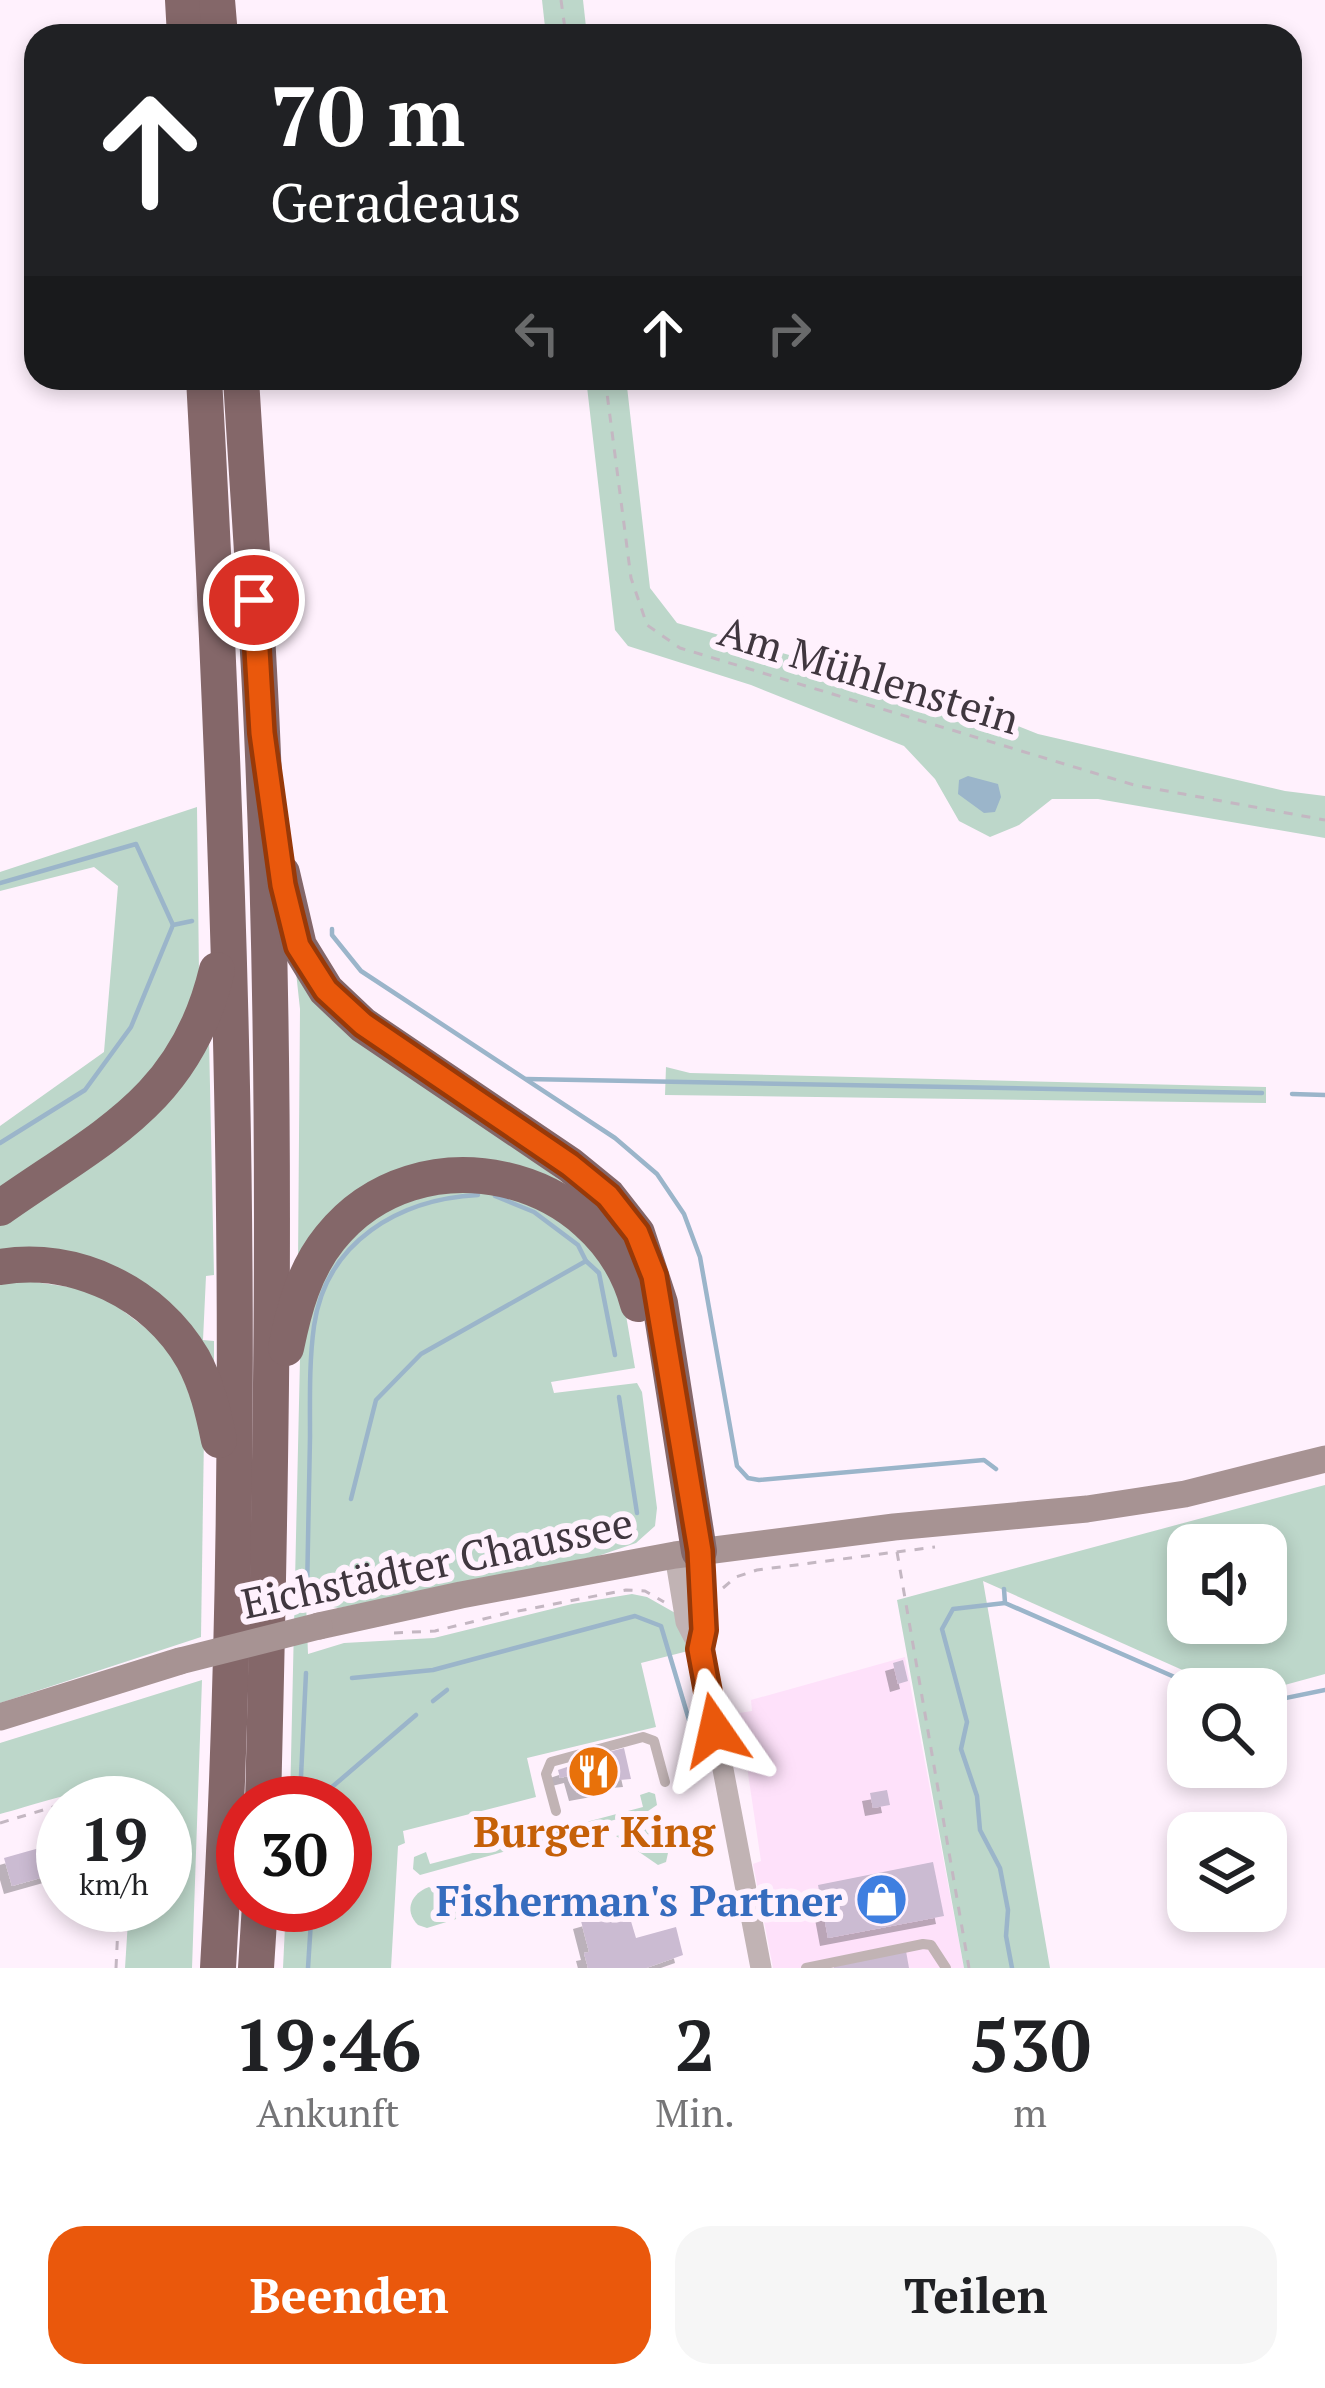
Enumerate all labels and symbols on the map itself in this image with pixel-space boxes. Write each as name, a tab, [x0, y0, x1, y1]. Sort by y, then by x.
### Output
pin	[203, 549, 305, 651]
street label: Am Mühlenstein	[712, 602, 1026, 746]
street label: Eichstädter Chaussee	[236, 1493, 638, 1631]
position arrow	[652, 1667, 778, 1793]
restaurant icon: Burger King	[566, 1744, 622, 1800]
speed limit sign: 30	[216, 1776, 372, 1932]
place label: Burger King	[473, 1803, 716, 1859]
place label: Fisherman's Partner	[436, 1872, 842, 1928]
shop icon: Fisherman's Partner	[853, 1872, 909, 1928]

